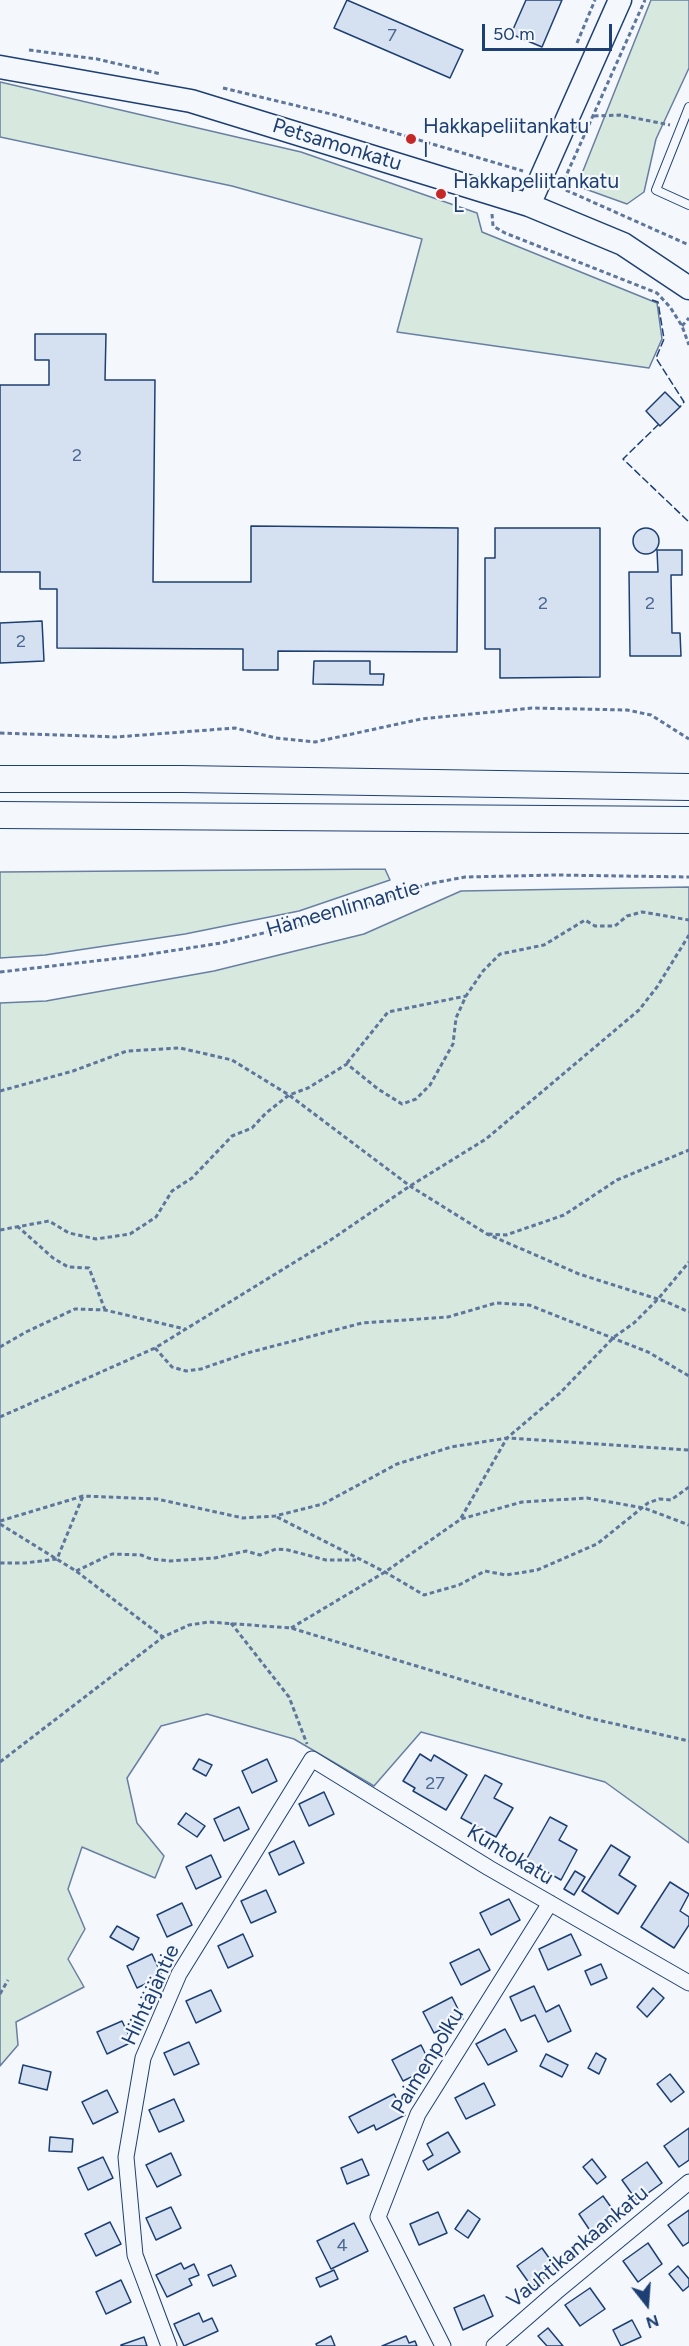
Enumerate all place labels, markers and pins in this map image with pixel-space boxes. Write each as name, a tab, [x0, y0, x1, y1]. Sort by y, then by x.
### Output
place label: Hakkapeliitankatu I	[423, 114, 589, 164]
marker: Hakkapeliitankatu I	[404, 132, 418, 146]
place label: Hakkapeliitankatu L	[453, 169, 619, 219]
marker: Hakkapeliitankatu L	[434, 187, 448, 201]

